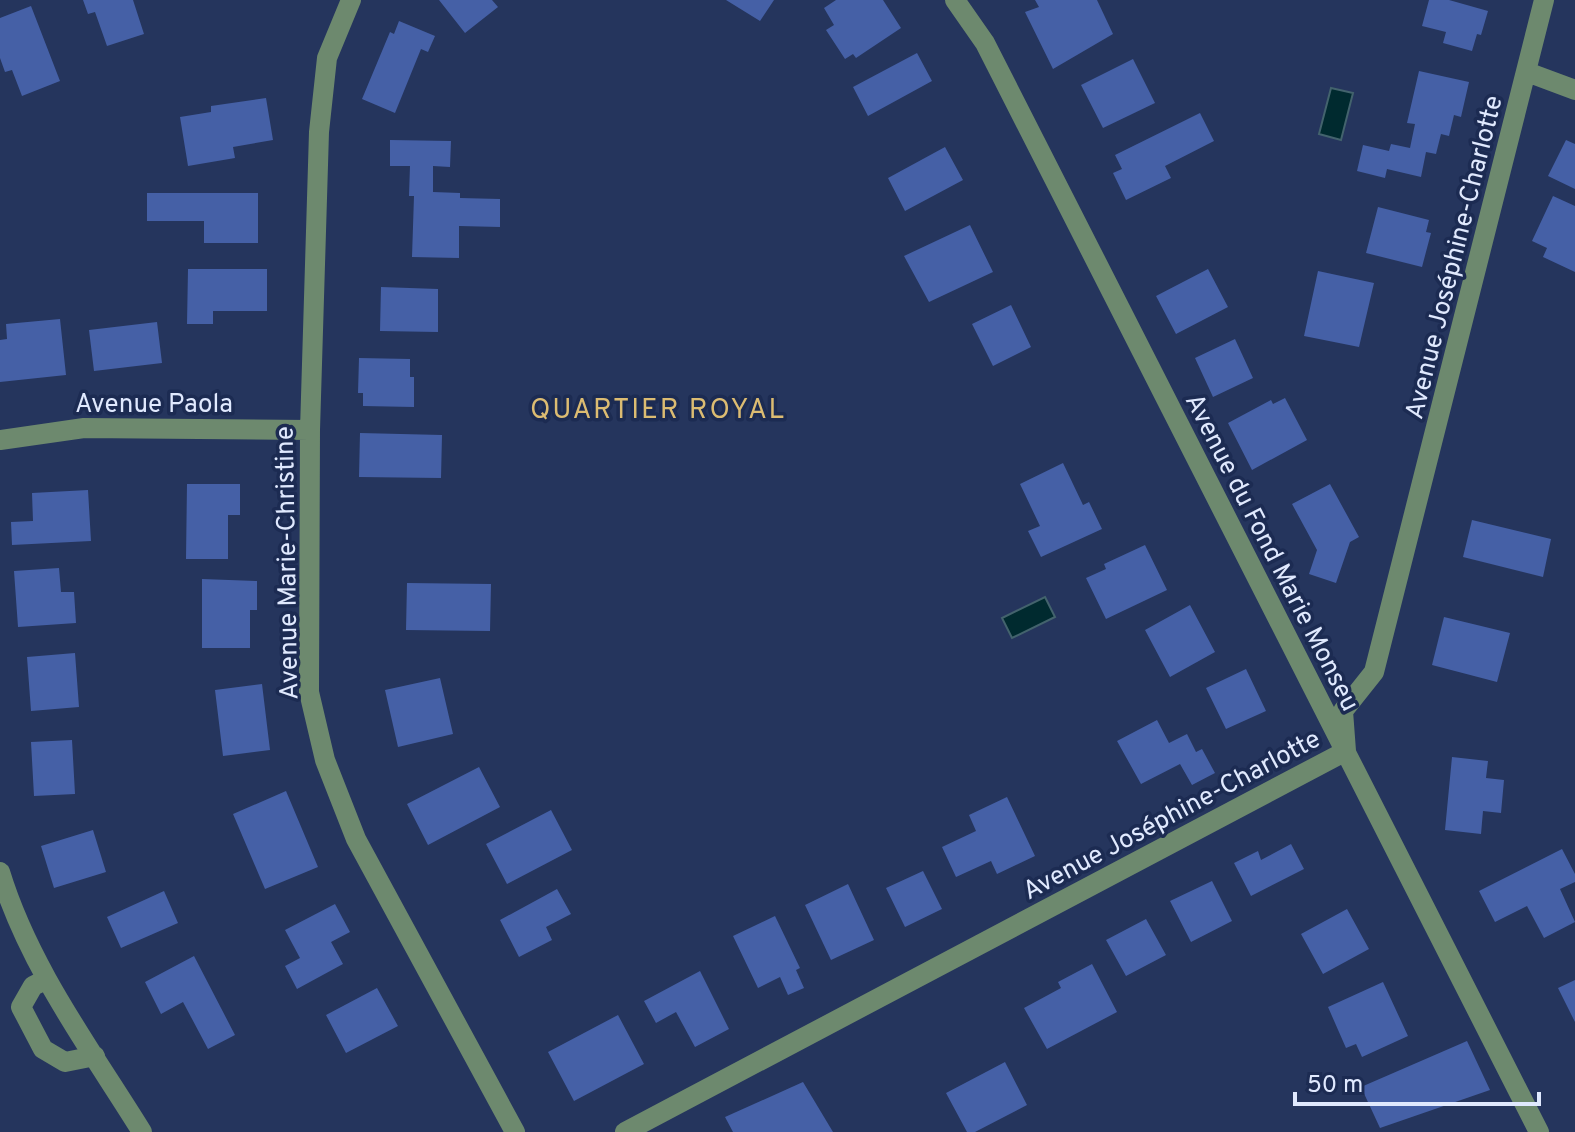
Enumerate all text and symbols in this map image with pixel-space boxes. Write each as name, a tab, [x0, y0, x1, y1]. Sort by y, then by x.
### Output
street label: Avenue Joséphine-Charlotte	[1399, 92, 1512, 423]
street label: Avenue Paola	[75, 389, 233, 422]
street label: Avenue du Fond Marie Monseu	[1176, 389, 1365, 718]
district label: QUARTIER ROYAL	[530, 393, 786, 429]
street label: Avenue Marie-Christine	[270, 426, 307, 700]
street label: Avenue Joséphine-Charlotte	[1018, 724, 1327, 909]
scale bar	[1295, 1056, 1539, 1106]
text: 50 m	[1307, 1071, 1363, 1101]

